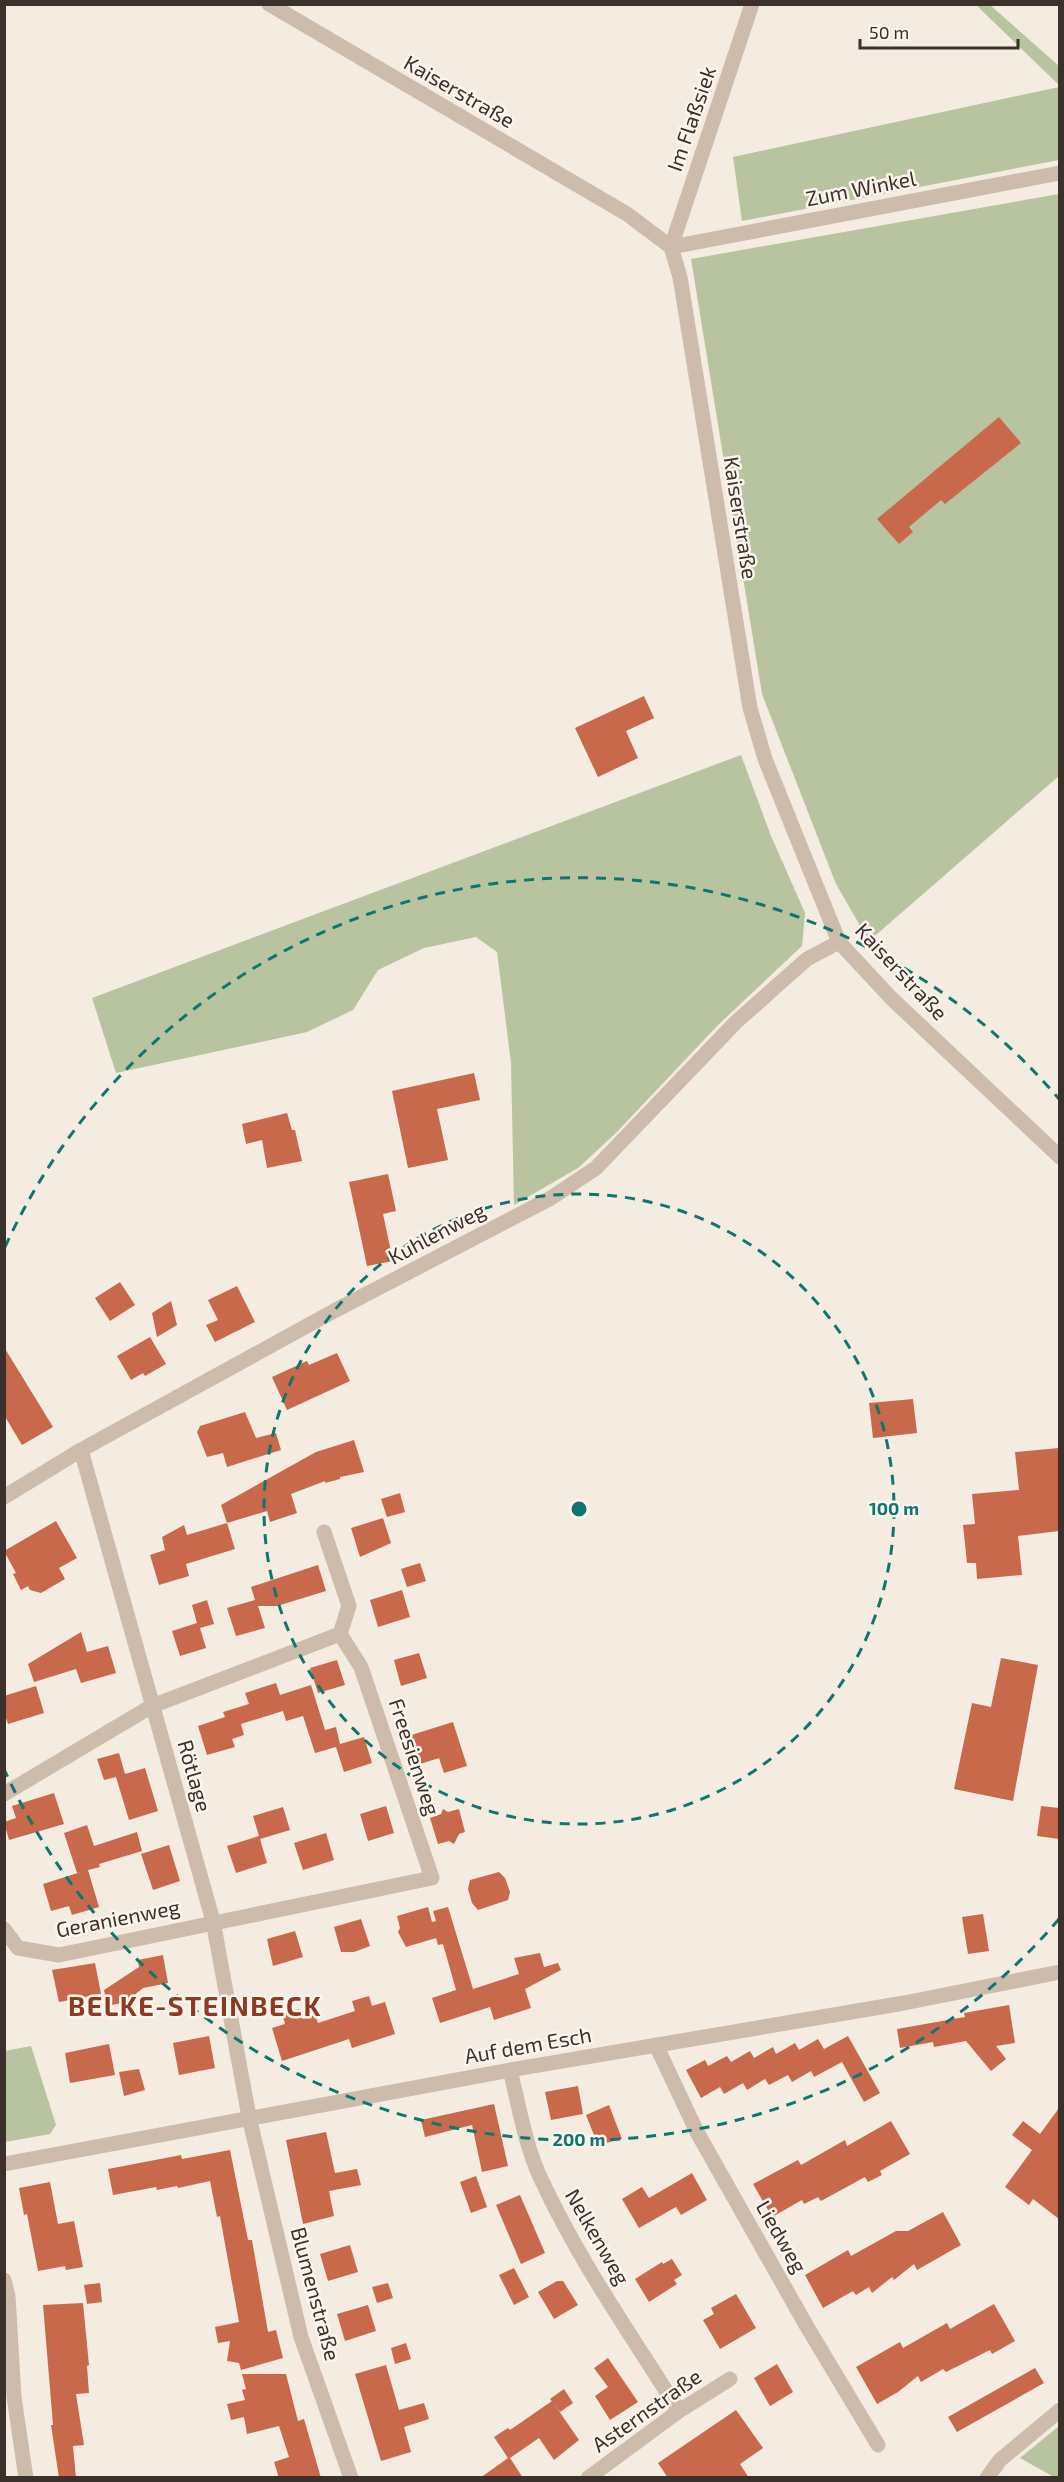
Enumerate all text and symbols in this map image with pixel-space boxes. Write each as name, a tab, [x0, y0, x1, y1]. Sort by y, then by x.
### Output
scale bar	[860, 12, 1018, 50]
text: 50 m	[869, 21, 909, 43]
street label: Kaiserstraße	[400, 49, 520, 132]
street label: Im Flaßsiek	[661, 62, 720, 174]
street label: Zum Winkel	[803, 164, 919, 210]
street label: Kaiserstraße	[719, 455, 763, 581]
street label: Kaiserstraße	[851, 917, 953, 1025]
street label: Kuhlenweg	[383, 1197, 489, 1269]
text: 100 m	[869, 1497, 919, 1519]
centre of rings	[569, 1499, 589, 1519]
street label: Freesienweg	[385, 1695, 446, 1818]
street label: Rötlage	[173, 1737, 218, 1814]
street label: Geranienweg	[54, 1893, 182, 1942]
district label: BELKE-STEINBECK	[68, 1989, 322, 2021]
street label: Auf dem Esch	[462, 2021, 593, 2068]
text: 200 m	[553, 2128, 605, 2150]
street label: Nelkenweg	[561, 2184, 636, 2289]
street label: Liedweg	[752, 2196, 813, 2277]
street label: Blumenstraße	[287, 2224, 346, 2363]
street label: Asternstraße	[587, 2363, 706, 2457]

